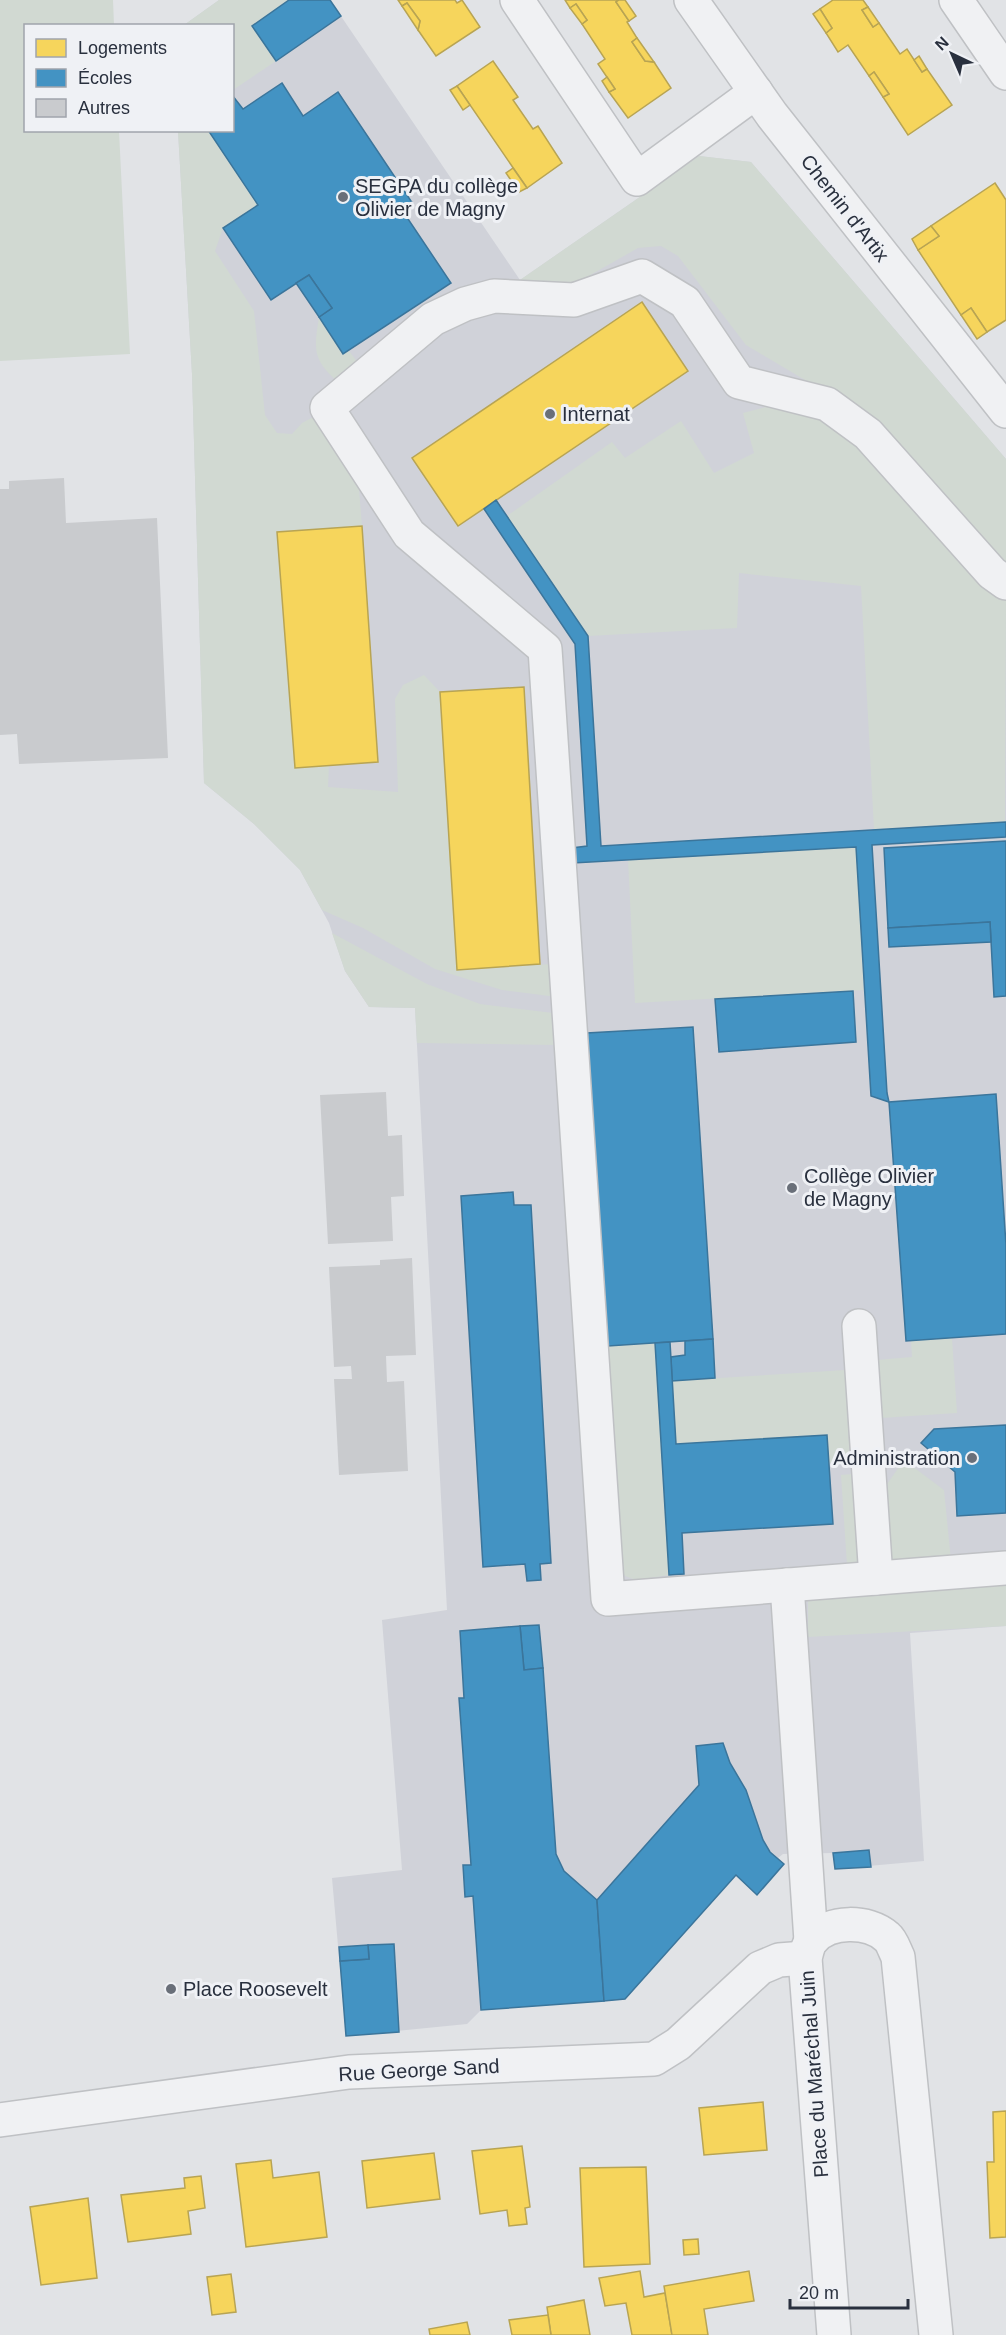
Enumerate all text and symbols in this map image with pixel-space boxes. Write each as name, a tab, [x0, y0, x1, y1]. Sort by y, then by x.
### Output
legend	[24, 24, 234, 132]
north arrow	[922, 24, 982, 84]
text: N	[932, 33, 952, 54]
text: Logements	[78, 38, 167, 58]
text: Écoles	[78, 68, 132, 88]
text: Autres	[78, 98, 130, 118]
street label: Chemin d'Artix	[796, 150, 894, 266]
place label: SEGPA du collège Olivier de Magny	[355, 175, 518, 220]
marker: SEGPA du collège Olivier de Magny	[336, 190, 350, 204]
place label: Internat	[562, 403, 630, 425]
marker: Internat	[543, 407, 557, 421]
place label: Collège Olivier de Magny	[804, 1165, 934, 1210]
marker: Collège Olivier de Magny	[785, 1181, 799, 1195]
place label: Administration	[833, 1447, 960, 1469]
marker: Administration	[965, 1451, 979, 1465]
street label: Place du Maréchal Juin	[796, 1970, 832, 2178]
place label: Place Roosevelt	[183, 1978, 328, 2000]
marker: Place Roosevelt	[164, 1982, 178, 1996]
street label: Rue George Sand	[338, 2055, 500, 2085]
scale bar	[790, 2272, 908, 2310]
text: 20 m	[799, 2283, 839, 2303]

